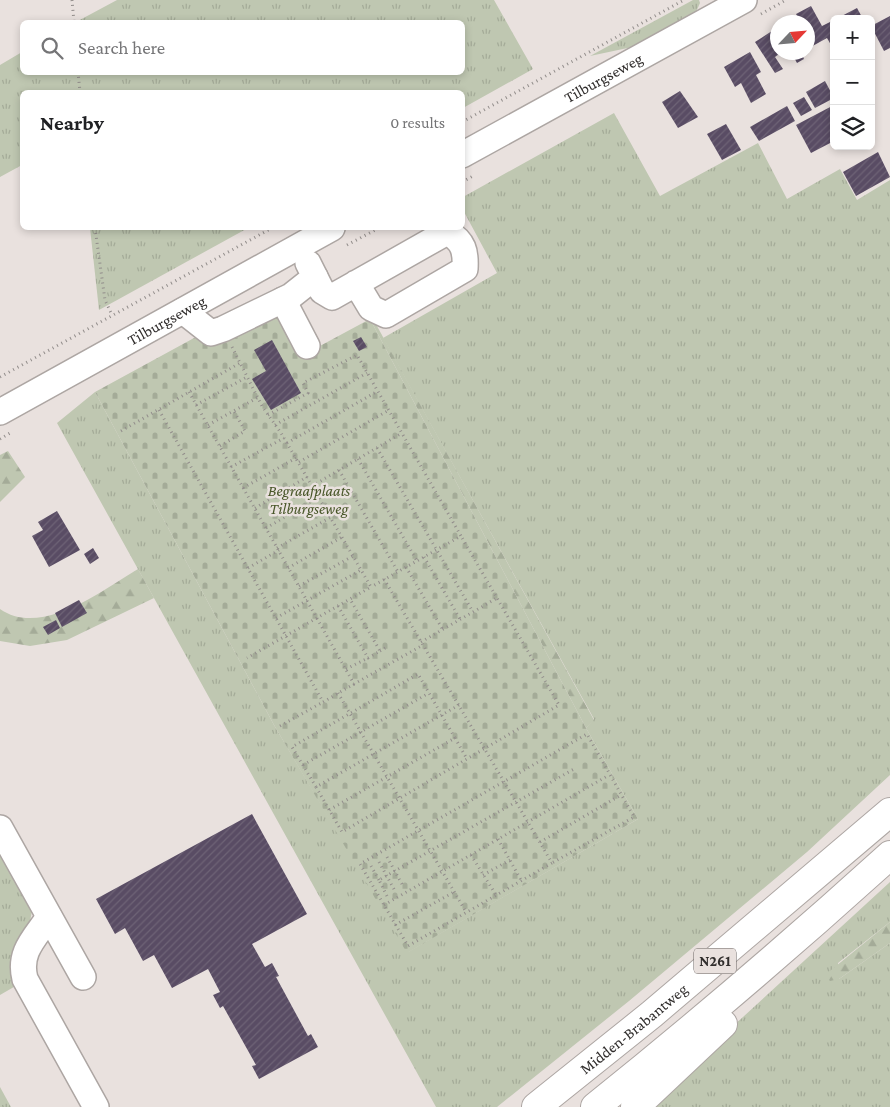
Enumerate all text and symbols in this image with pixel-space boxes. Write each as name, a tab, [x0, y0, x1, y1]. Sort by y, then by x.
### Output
north arrow	[770, 15, 815, 60]
map controls	[830, 15, 875, 150]
button: +	[830, 15, 875, 60]
search box	[20, 20, 465, 75]
icon: search	[38, 34, 66, 62]
text: Search here	[78, 37, 165, 58]
street label: Tilburgseweg	[561, 49, 646, 106]
button: −	[830, 60, 875, 105]
button: layers	[830, 105, 875, 150]
text: Nearby	[40, 111, 104, 135]
text: 0 results	[390, 114, 445, 131]
street label: Tilburgseweg	[124, 291, 209, 348]
park label: Begraafplaats Tilburgseweg	[268, 482, 350, 518]
road number: N261	[694, 948, 736, 974]
street label: Midden-Brabantweg	[576, 980, 691, 1077]

